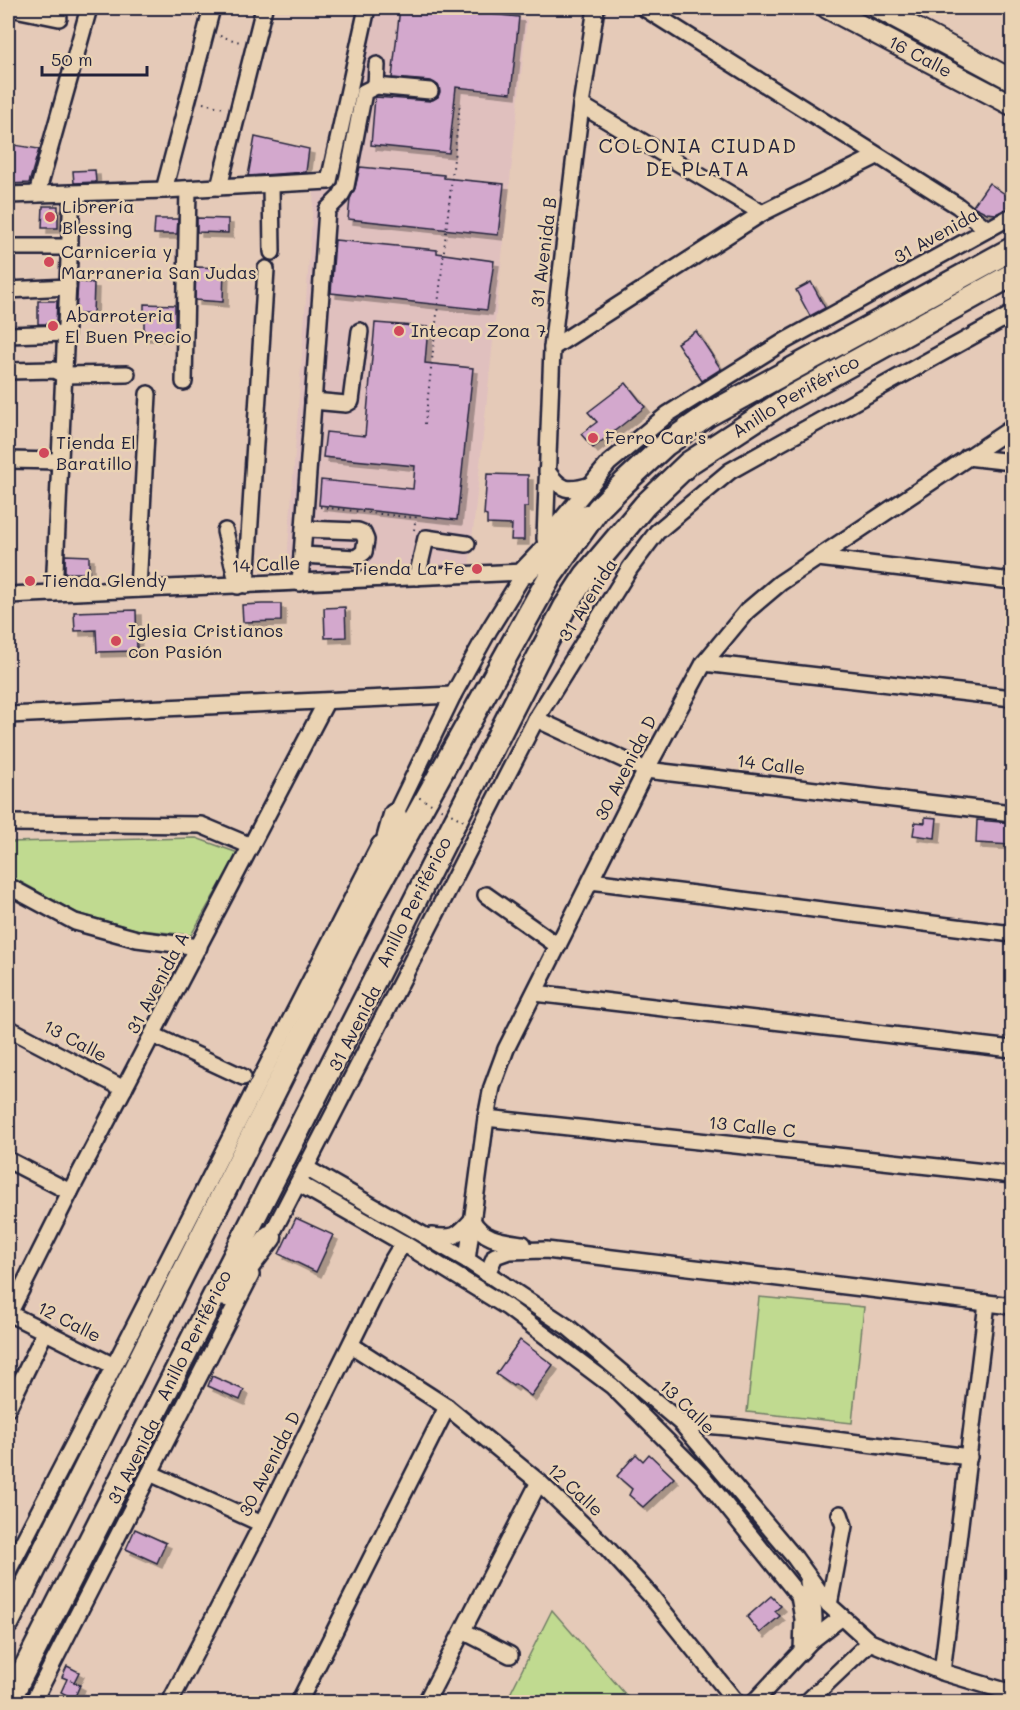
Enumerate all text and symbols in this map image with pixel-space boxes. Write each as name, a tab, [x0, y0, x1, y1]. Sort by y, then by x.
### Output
street label: 16 Calle	[884, 29, 957, 83]
scale bar	[42, 39, 147, 77]
text: 50 m	[51, 47, 93, 71]
district label: COLONIA CIUDAD DE PLATA	[599, 132, 797, 181]
place label: Librería Blessing	[62, 194, 135, 239]
street label: 31 Avenida B	[524, 195, 562, 308]
street label: 31 Avenida	[889, 202, 982, 268]
marker: Librería Blessing	[43, 210, 57, 224]
place label: Carniceria y Marraneria San Judas	[61, 239, 257, 284]
marker: Carniceria y Marraneria San Judas	[42, 255, 56, 269]
place label: Abarroteria El Buen Precio	[65, 303, 192, 348]
place label: Intecap Zona 7	[411, 318, 546, 342]
marker: Abarroteria El Buen Precio	[46, 319, 60, 333]
marker: Intecap Zona 7	[392, 324, 406, 338]
street label: Anillo Periférico	[727, 349, 863, 443]
place label: Ferro Car's	[605, 425, 707, 449]
place label: Tienda El Baratillo	[56, 430, 136, 475]
marker: Ferro Car's	[586, 431, 600, 445]
marker: Tienda El Baratillo	[37, 446, 51, 460]
street label: 14 Calle	[231, 550, 301, 578]
street label: 31 Avenida	[552, 553, 622, 646]
place label: Tienda La Fe	[352, 556, 465, 580]
marker: Tienda La Fe	[470, 562, 484, 576]
place label: Tienda Glendy	[42, 568, 167, 592]
marker: Tienda Glendy	[23, 574, 37, 588]
place label: Iglesia Cristianos con Pasión	[128, 618, 283, 663]
marker: Iglesia Cristianos con Pasión	[109, 634, 123, 648]
street label: 30 Avenida D	[588, 711, 662, 824]
street label: 14 Calle	[736, 748, 807, 780]
street label: Anillo Periférico	[370, 832, 457, 971]
street label: 31 Avenida A	[120, 927, 194, 1038]
street label: 31 Avenida	[322, 980, 386, 1075]
street label: 13 Calle	[40, 1013, 111, 1067]
street label: 13 Calle C	[707, 1110, 797, 1143]
street label: Anillo Periférico	[150, 1265, 236, 1404]
street label: 12 Calle	[34, 1295, 105, 1347]
street label: 13 Calle	[655, 1374, 721, 1439]
street label: 30 Avenida D	[232, 1407, 306, 1520]
street label: 31 Avenida	[101, 1413, 165, 1508]
street label: 12 Calle	[543, 1457, 609, 1521]

